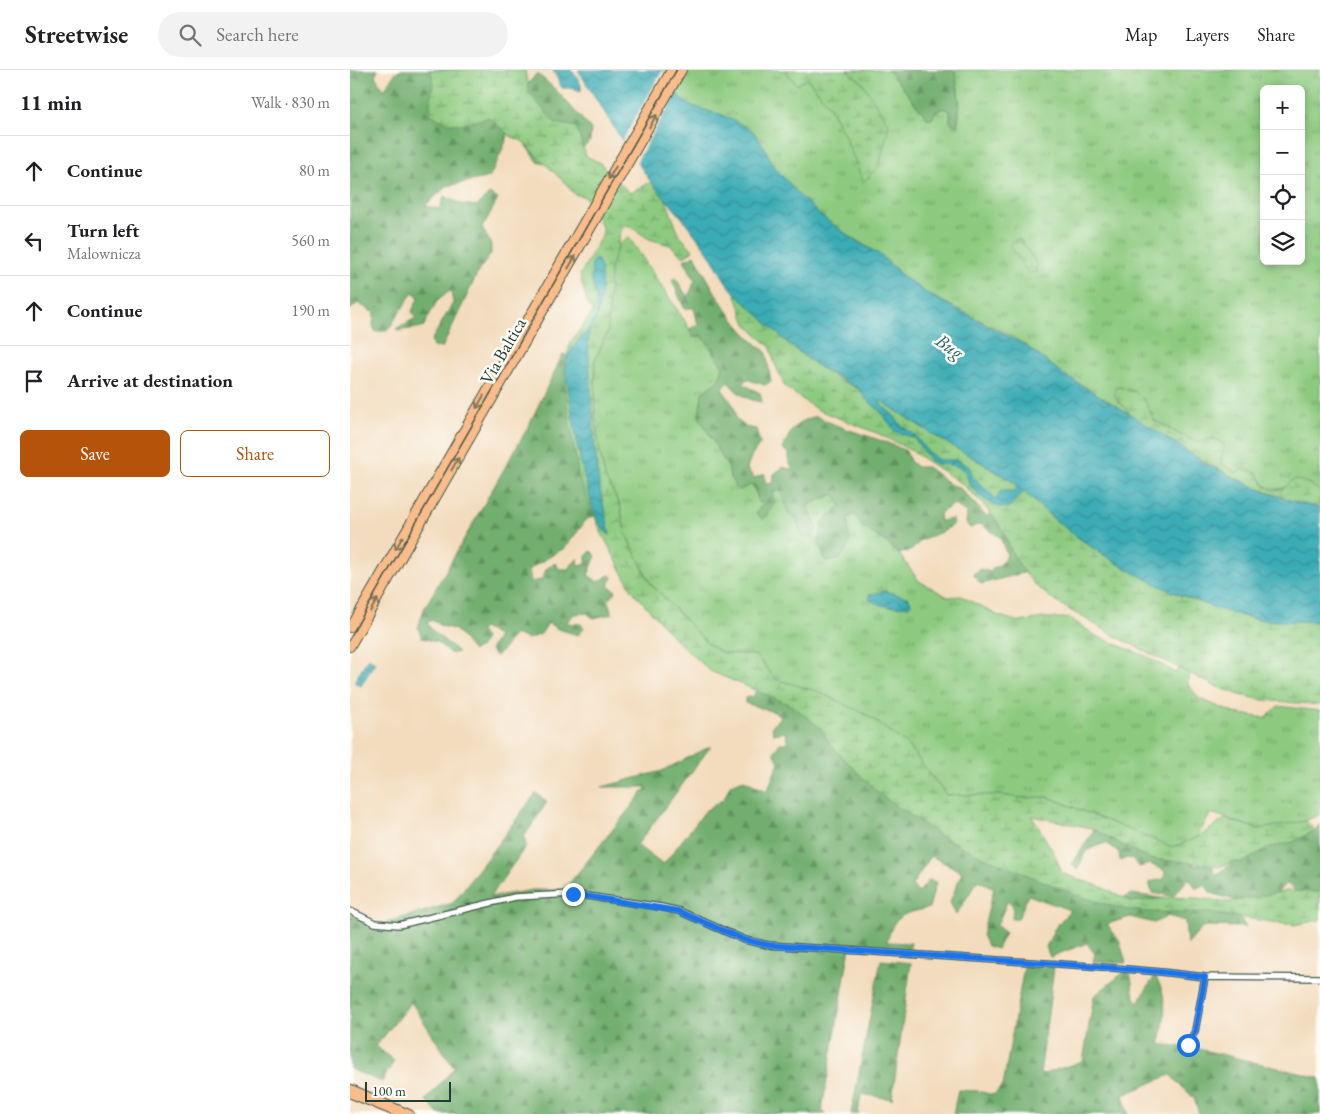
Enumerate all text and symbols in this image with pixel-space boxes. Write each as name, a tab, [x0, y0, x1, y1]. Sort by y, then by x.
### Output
search box	[158, 12, 508, 57]
text: Streetwise	[25, 19, 128, 50]
icon: search	[176, 21, 204, 49]
text: Search here	[216, 22, 299, 47]
text: Map	[1125, 23, 1157, 46]
text: Layers	[1185, 23, 1229, 46]
text: Share	[1257, 23, 1295, 46]
map controls	[1260, 85, 1305, 265]
button: +	[1260, 85, 1305, 130]
text: 11 min	[20, 89, 82, 116]
text: Walk · 830 m	[251, 92, 330, 113]
one-way arrow	[648, 114, 658, 129]
button: −	[1260, 130, 1305, 175]
icon: ahead	[20, 157, 48, 185]
text: Continue	[67, 158, 142, 183]
text: 80 m	[299, 160, 330, 181]
one-way arrow	[607, 165, 616, 180]
button: locate	[1260, 175, 1305, 220]
text: Turn left	[67, 218, 139, 243]
button: layers	[1260, 220, 1305, 265]
icon: left	[20, 227, 48, 255]
text: 560 m	[291, 230, 330, 251]
text: Malownicza	[67, 243, 141, 264]
one-way arrow	[567, 255, 577, 269]
icon: ahead	[20, 297, 48, 325]
text: Continue	[67, 298, 142, 323]
text: 190 m	[291, 300, 330, 321]
street label: Via Baltica	[474, 313, 531, 388]
water label: Bug	[930, 327, 969, 365]
icon: arrive	[20, 367, 48, 395]
text: Arrive at destination	[67, 368, 233, 393]
one-way arrow	[475, 395, 485, 410]
button: Save	[20, 430, 170, 477]
button: Share	[180, 430, 330, 477]
one-way arrow	[451, 458, 461, 472]
one-way arrow	[394, 536, 404, 551]
one-way arrow	[370, 598, 380, 613]
route end	[562, 883, 585, 906]
route start	[1177, 1034, 1200, 1057]
scale bar	[365, 1079, 451, 1102]
text: 100 m	[372, 1082, 406, 1100]

